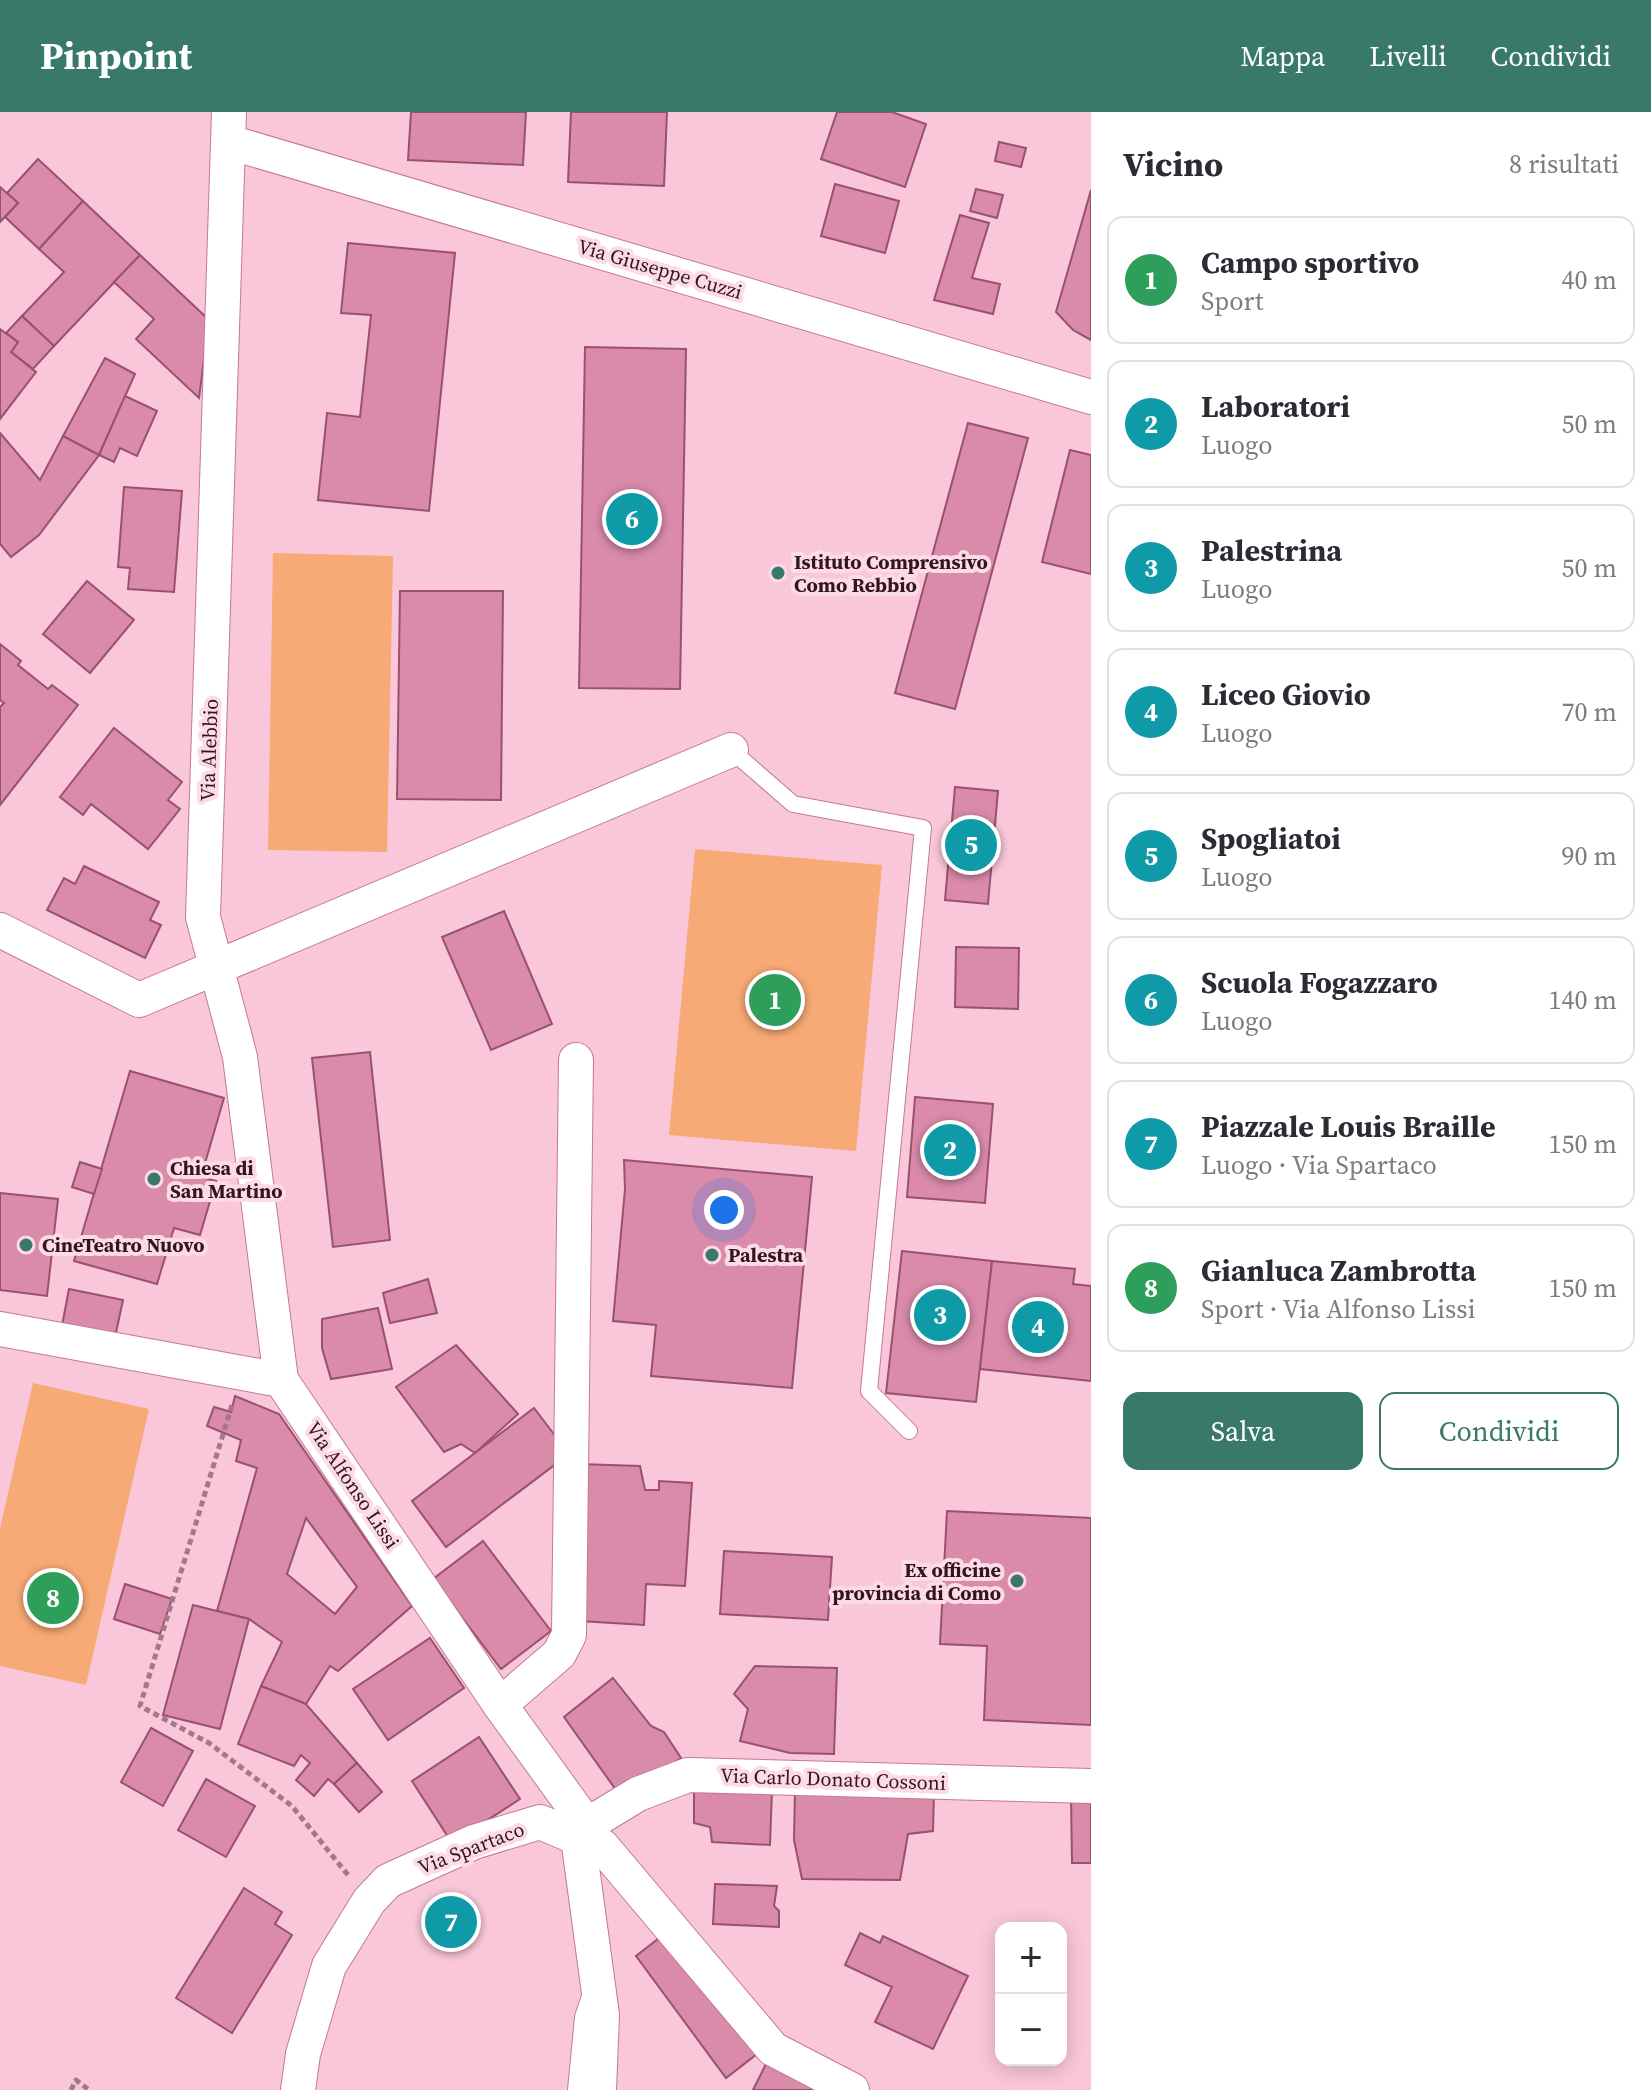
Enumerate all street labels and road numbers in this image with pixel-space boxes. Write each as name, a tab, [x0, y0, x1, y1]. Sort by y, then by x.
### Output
street label: Via Giuseppe Cuzzi	[574, 232, 746, 306]
street label: Via Alebbio	[193, 698, 225, 802]
street label: Via Alfonso Lissi	[300, 1416, 406, 1554]
street label: Via Carlo Donato Cossoni	[720, 1761, 946, 1797]
street label: Via Spartaco	[414, 1815, 528, 1881]

